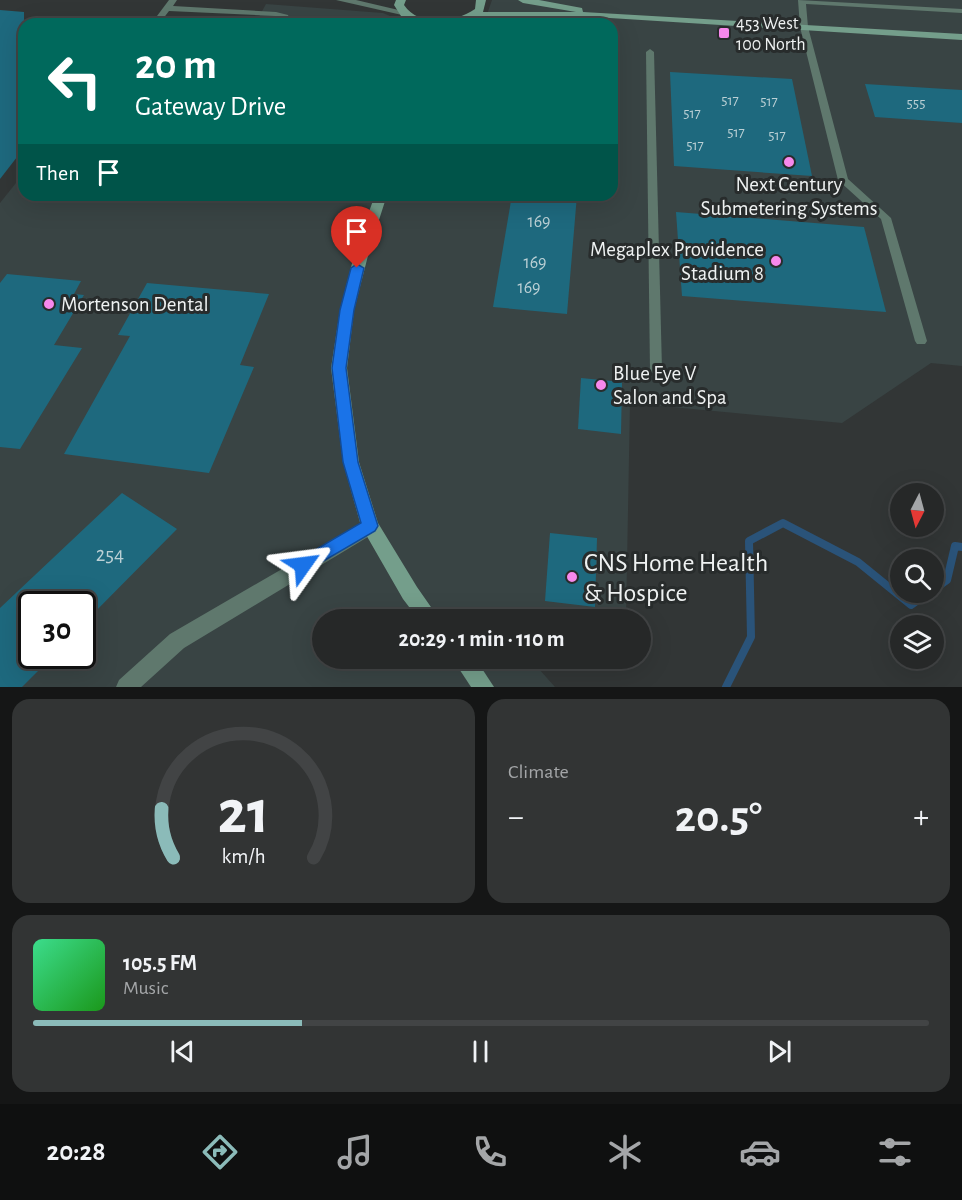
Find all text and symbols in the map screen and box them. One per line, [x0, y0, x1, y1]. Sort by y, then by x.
place label: 453 West 100 North [736, 15, 806, 54]
marker: 453 West 100 North [717, 26, 731, 40]
icon: left [36, 42, 114, 120]
text: 20 m [135, 44, 217, 86]
text: Gateway Drive [135, 93, 286, 120]
house number: 517 [721, 93, 739, 108]
house number: 517 [760, 94, 778, 109]
house number: 555 [907, 96, 925, 111]
house number: 517 [683, 106, 701, 121]
house number: 517 [727, 125, 745, 140]
house number: 517 [768, 128, 786, 143]
house number: 517 [686, 138, 704, 153]
marker: Next Century Submetering Systems [782, 155, 796, 169]
icon: arrive [92, 156, 125, 189]
text: Then [36, 162, 80, 184]
place label: Next Century Submetering Systems [700, 174, 878, 219]
pin [331, 206, 382, 268]
house number: 169 [527, 213, 551, 231]
icon: arrive [340, 215, 373, 248]
place label: Megaplex Providence Stadium 8 [590, 239, 764, 284]
house number: 169 [523, 254, 547, 272]
marker: Megaplex Providence Stadium 8 [769, 254, 783, 268]
house number: 169 [517, 279, 541, 297]
place label: Mortenson Dental [61, 294, 209, 315]
marker: Mortenson Dental [42, 297, 56, 311]
place label: Blue Eye V Salon and Spa [613, 363, 727, 408]
marker: Blue Eye V Salon and Spa [594, 378, 608, 392]
north arrow [890, 483, 944, 537]
map controls [890, 483, 944, 669]
position arrow [271, 533, 335, 597]
house number: 254 [96, 544, 124, 565]
button: search [890, 549, 944, 603]
place label: CNS Home Health & Hospice [584, 550, 768, 606]
marker: CNS Home Health & Hospice [565, 570, 579, 584]
speed limit sign: 30 [18, 591, 96, 669]
button: layers [890, 615, 944, 669]
text: 20:29 · 1 min · 110 m [399, 628, 564, 650]
text: Climate [508, 762, 569, 782]
text: 21 [218, 782, 269, 844]
text: 20.5° [675, 795, 762, 840]
text: − [508, 801, 524, 834]
text: + [913, 801, 929, 834]
text: km/h [221, 846, 266, 867]
text: 105.5 FM [123, 952, 197, 974]
text: Music [123, 978, 169, 998]
icon: previous [166, 1035, 199, 1068]
icon: pause [464, 1035, 497, 1068]
icon: next [763, 1035, 796, 1068]
icon: directions [199, 1131, 241, 1173]
icon: music [334, 1131, 376, 1173]
icon: phone [469, 1131, 511, 1173]
icon: climate [604, 1131, 646, 1173]
icon: car [739, 1131, 781, 1173]
icon: filters [874, 1131, 916, 1173]
text: 20:28 [47, 1138, 106, 1165]

